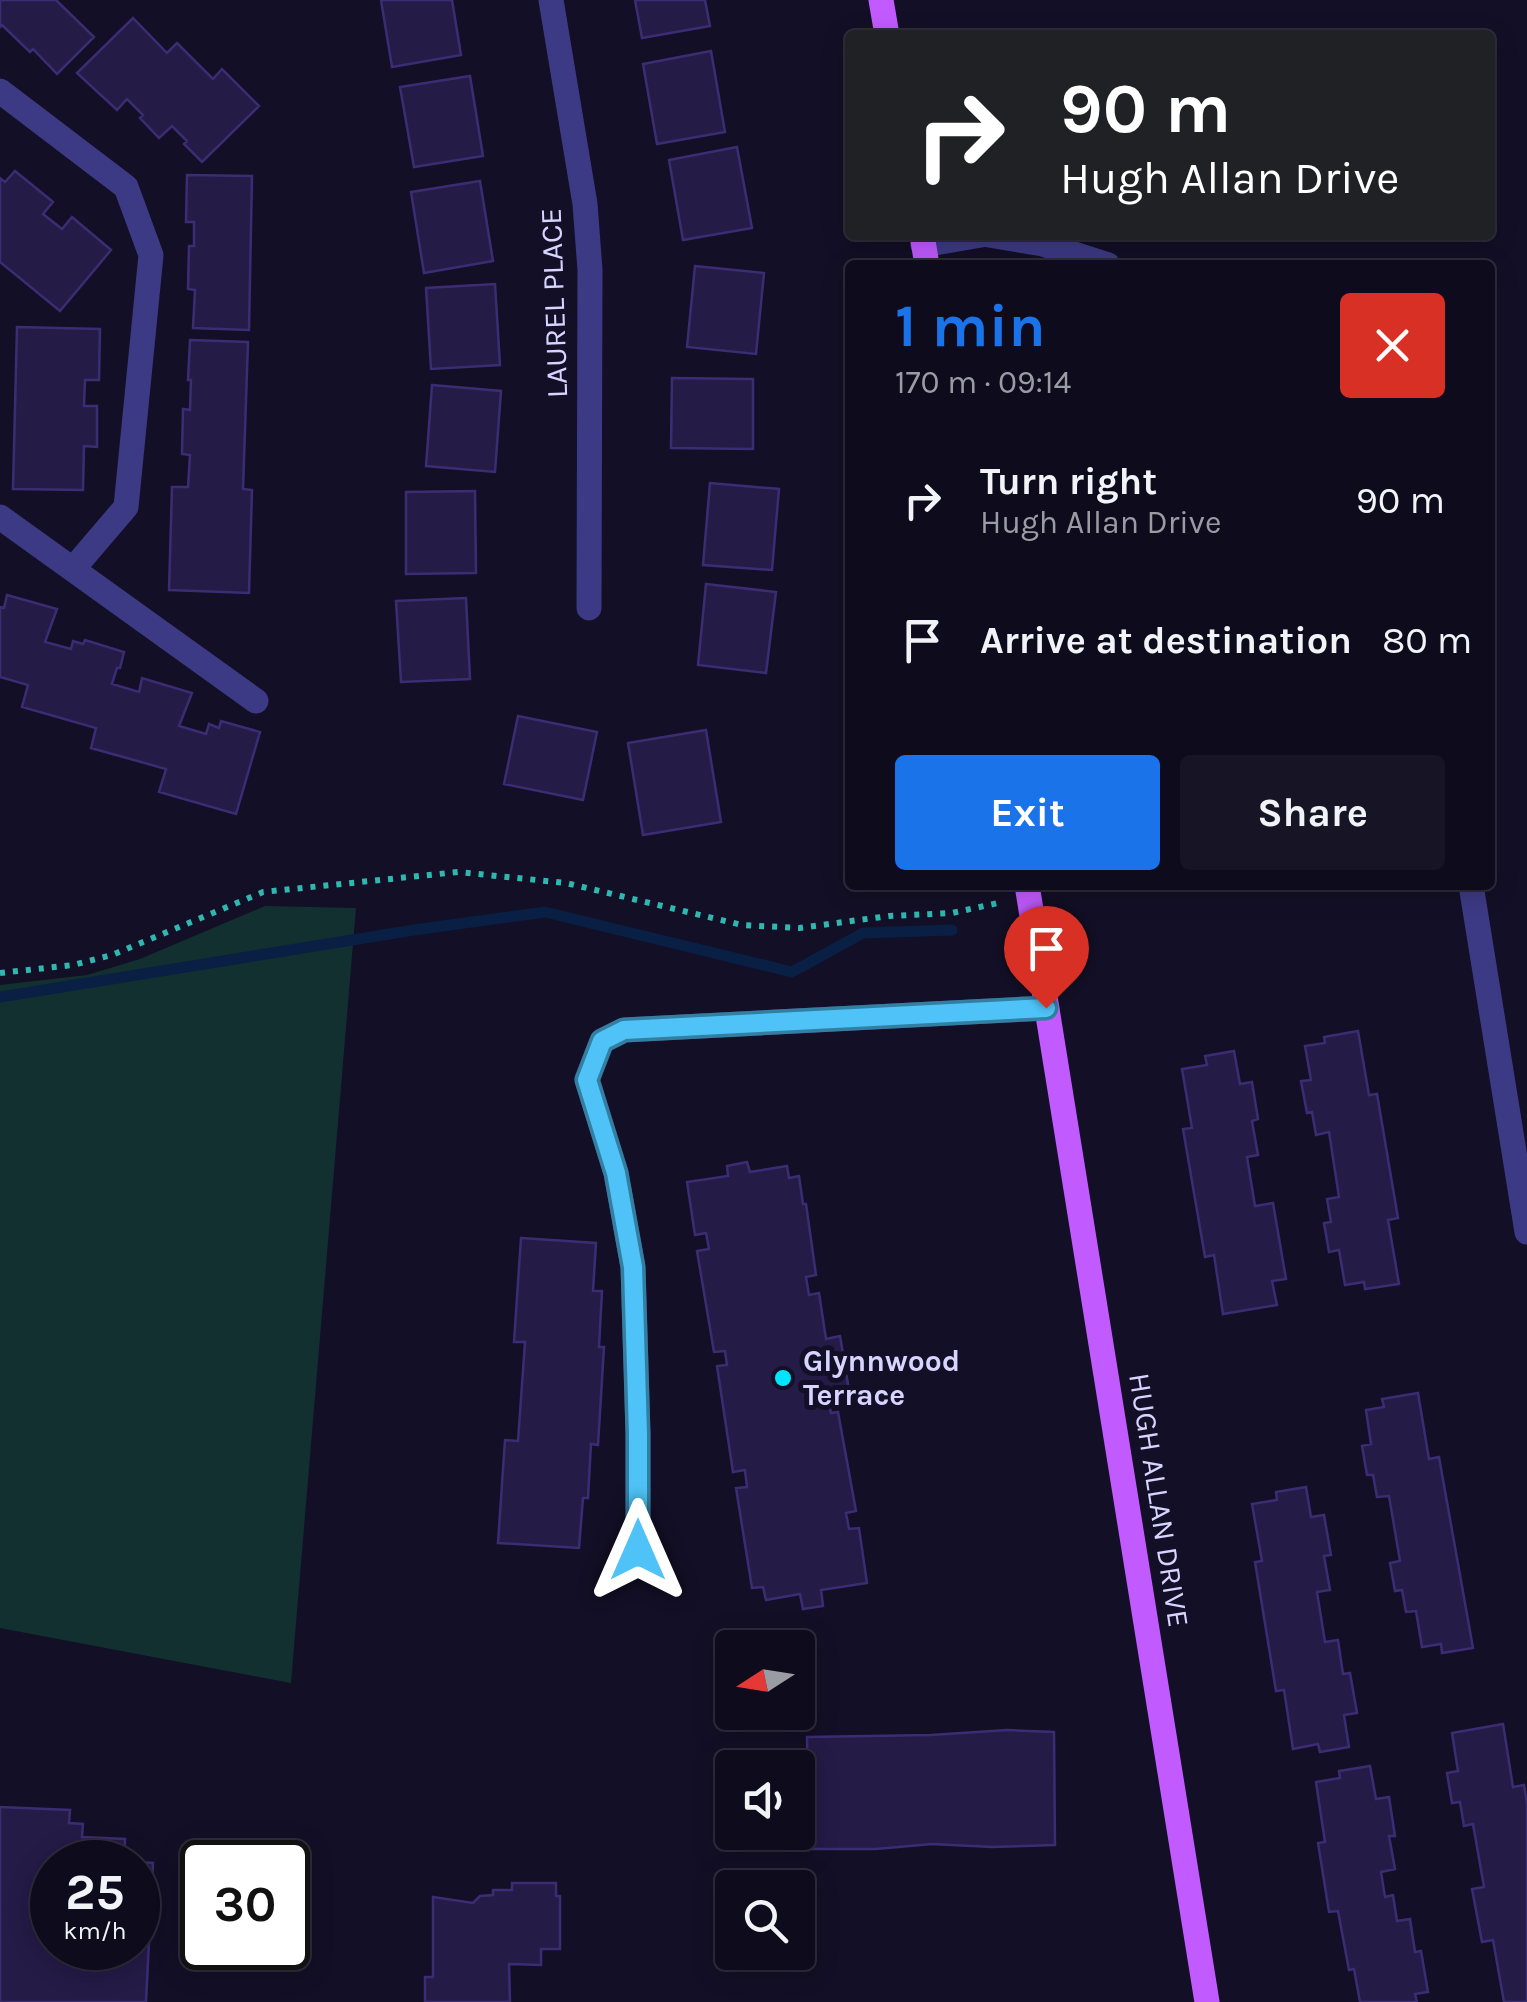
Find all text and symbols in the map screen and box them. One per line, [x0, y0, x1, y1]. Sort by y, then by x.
text: 90 m [1060, 68, 1231, 150]
icon: right [895, 70, 1025, 200]
text: Hugh Allan Drive [1060, 152, 1399, 204]
street label: LAUREL PLACE [533, 207, 575, 399]
text: 1 min [895, 291, 1046, 361]
button: close [1340, 293, 1445, 398]
text: 170 m · 09:14 [895, 364, 1071, 401]
text: Turn right [980, 459, 1157, 504]
icon: right [895, 473, 950, 528]
text: 90 m [1356, 478, 1445, 523]
text: Hugh Allan Drive [980, 504, 1221, 541]
icon: arrive [895, 613, 950, 668]
text: Arrive at destination [980, 618, 1352, 663]
text: 80 m [1382, 618, 1472, 663]
button: Exit [895, 755, 1160, 870]
button: Share [1180, 755, 1445, 870]
pin [1004, 906, 1089, 1009]
icon: arrive [1019, 921, 1074, 976]
place label: Glynnwood Terrace [803, 1343, 960, 1413]
marker: Glynnwood Terrace [772, 1367, 794, 1389]
street label: HUGH ALLAN DRIVE [1121, 1370, 1197, 1630]
position arrow [586, 1498, 690, 1602]
north arrow [715, 1630, 815, 1730]
map controls [715, 1630, 815, 1970]
button: sound [715, 1750, 815, 1850]
speed limit sign: 30 [180, 1840, 310, 1970]
text: 25 [65, 1863, 125, 1922]
button: search [715, 1870, 815, 1970]
text: km/h [63, 1916, 127, 1945]

